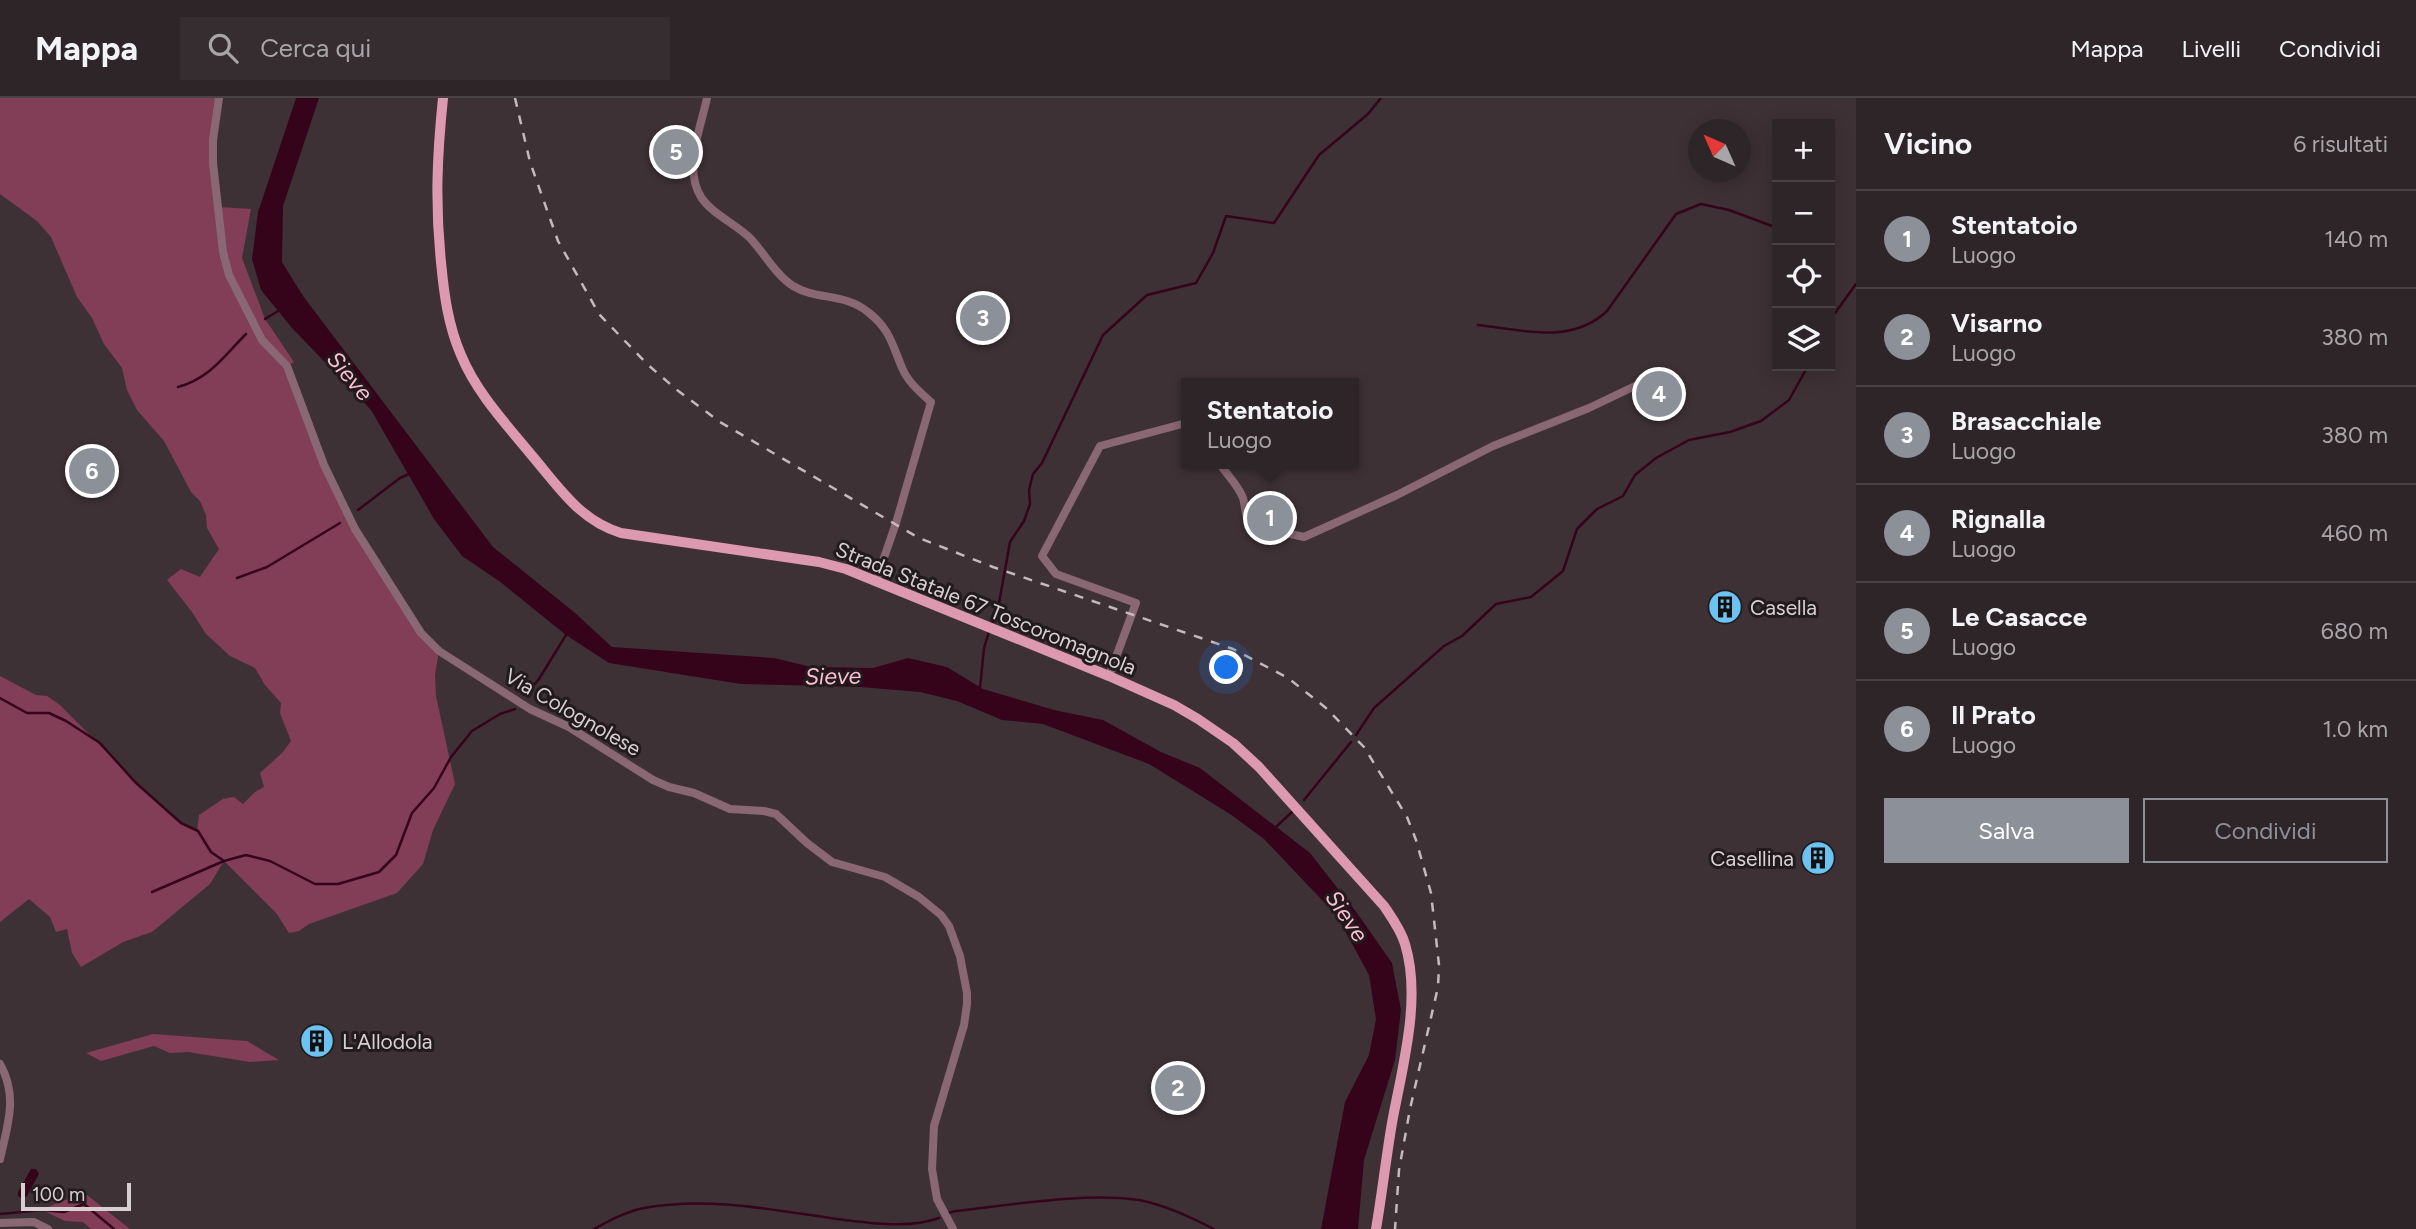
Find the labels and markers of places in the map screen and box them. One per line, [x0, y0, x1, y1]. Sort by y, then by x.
pin: 5 [653, 126, 699, 178]
pin: 3 [960, 292, 1006, 344]
pin: 4 [1636, 368, 1682, 420]
pin: 6 [69, 445, 115, 497]
pin: 1 [1247, 492, 1293, 544]
building icon: Casella [1706, 588, 1744, 626]
place label: Casella [1750, 595, 1817, 620]
building icon: Casellina [1799, 839, 1837, 877]
place label: Casellina [1710, 846, 1794, 871]
building icon: L'Allodola [298, 1022, 336, 1060]
place label: L'Allodola [342, 1029, 433, 1054]
pin: 2 [1155, 1062, 1201, 1114]

